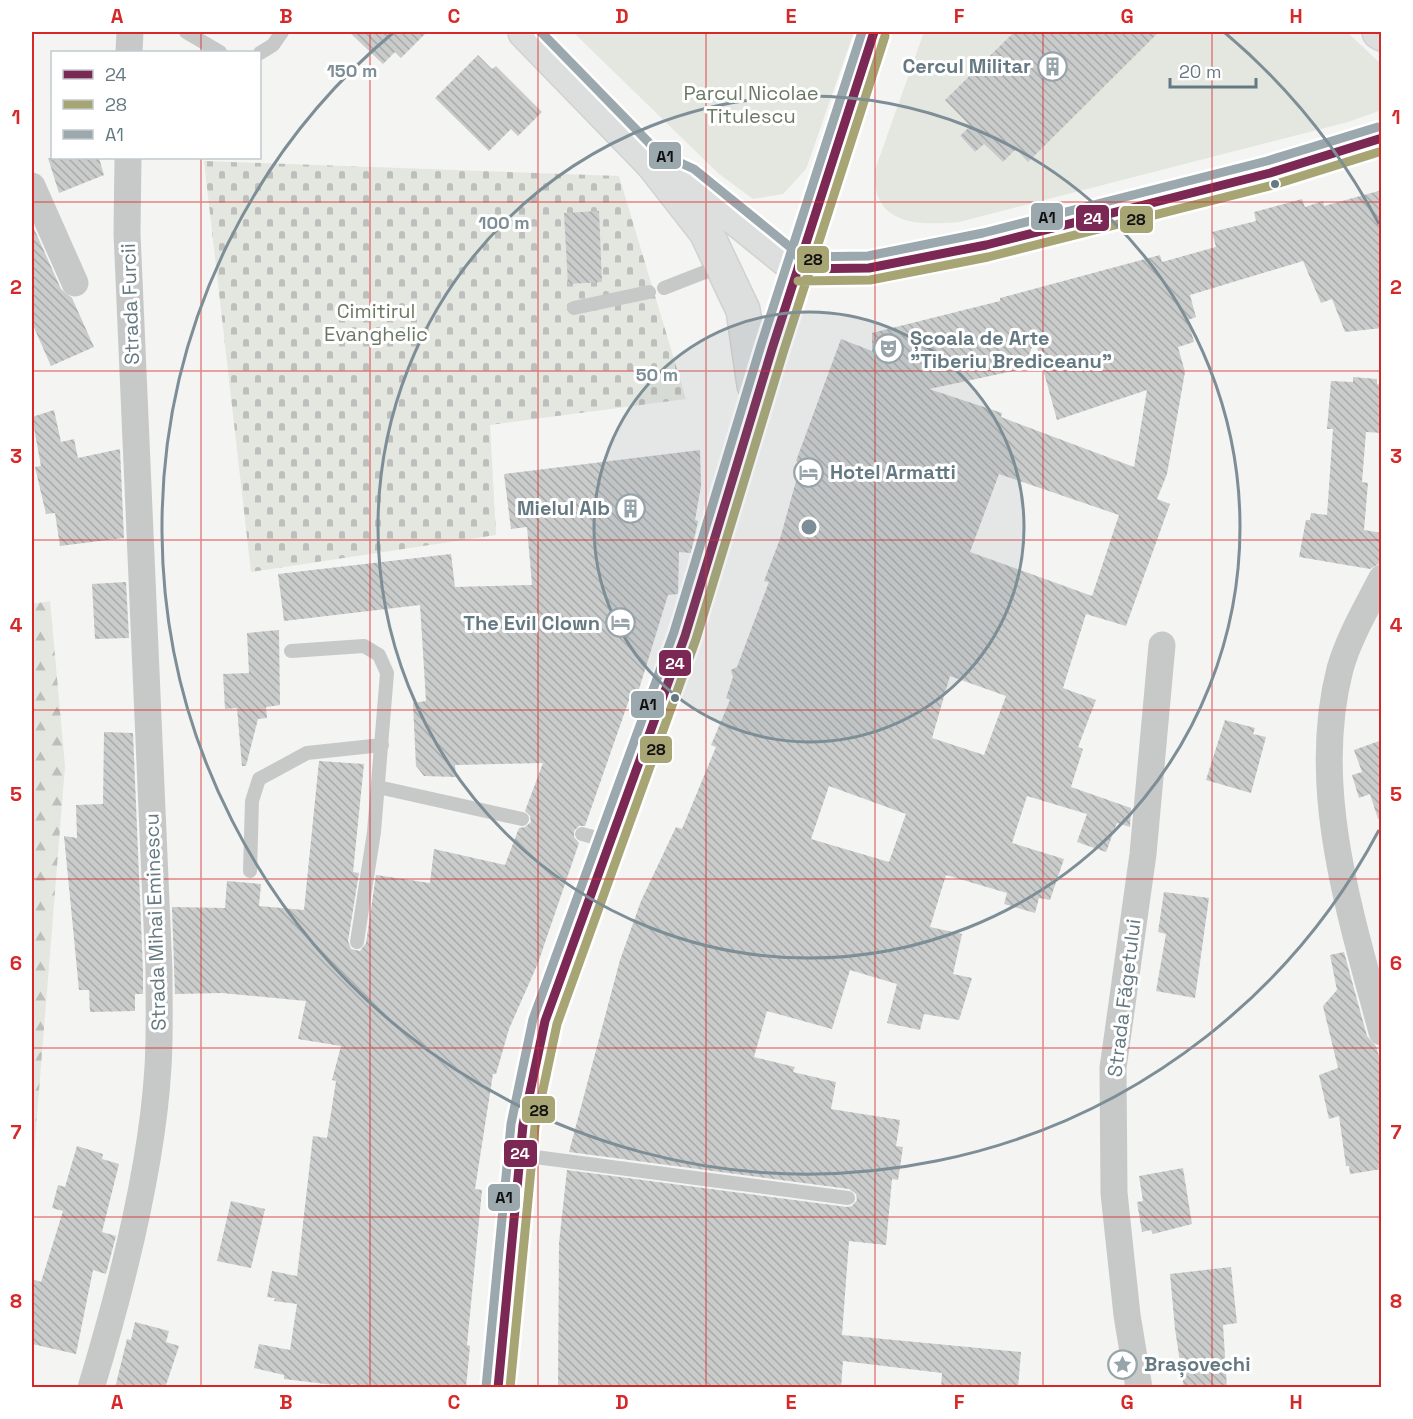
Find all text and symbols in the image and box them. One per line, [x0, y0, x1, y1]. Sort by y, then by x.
text: A [111, 3, 124, 29]
text: B [279, 3, 293, 29]
text: C [448, 3, 461, 29]
text: D [615, 3, 629, 29]
text: E [785, 3, 797, 29]
text: F [954, 3, 965, 29]
text: G [1120, 3, 1134, 29]
text: H [1289, 3, 1303, 29]
building icon: Cercul Militar [1036, 50, 1068, 82]
legend [51, 51, 261, 159]
scale bar [1170, 51, 1256, 89]
place label: Cercul Militar [902, 53, 1031, 79]
text: 150 m [327, 59, 377, 82]
text: 20 m [1179, 60, 1222, 83]
text: 24 [105, 63, 127, 86]
park label: Parcul Nicolae Titulescu [683, 80, 819, 129]
text: 28 [105, 93, 127, 116]
text: 1 [11, 104, 21, 130]
text: 1 [1391, 104, 1401, 130]
text: A1 [105, 123, 124, 146]
line badge: A1 [648, 141, 682, 170]
text: A1 [656, 146, 674, 167]
unlabelled marker [1269, 178, 1281, 190]
line badge: A1 [1030, 202, 1064, 231]
line badge: 24 [1075, 204, 1110, 232]
line badge: 28 [1119, 205, 1154, 234]
text: A1 [1038, 207, 1056, 228]
text: 24 [1083, 208, 1103, 229]
text: 28 [1126, 209, 1146, 230]
text: 100 m [478, 211, 530, 234]
street label: Strada Furcii [115, 243, 145, 365]
line badge: 28 [796, 245, 830, 274]
text: 28 [803, 249, 823, 270]
text: 2 [10, 274, 22, 300]
text: 2 [1390, 274, 1402, 300]
park label: Cimitirul Evanghelic [324, 298, 428, 347]
place label: Școala de Arte "Tiberiu Brediceanu" [910, 325, 1112, 374]
theatre icon: Școala de Arte "Tiberiu Brediceanu" [873, 333, 905, 365]
text: 50 m [636, 363, 678, 386]
text: 3 [10, 443, 22, 469]
text: 3 [1390, 443, 1402, 469]
hotel icon: Hotel Armatti [793, 456, 825, 488]
place label: Hotel Armatti [830, 459, 956, 485]
building icon: Mielul Alb [615, 492, 647, 524]
place label: Mielul Alb [517, 495, 610, 521]
centre of rings [799, 517, 819, 537]
hotel icon: The Evil Clown [605, 607, 637, 639]
place label: The Evil Clown [463, 610, 600, 636]
text: 4 [10, 612, 23, 638]
text: 4 [1390, 612, 1403, 638]
line badge: 24 [658, 649, 692, 677]
text: 24 [665, 653, 685, 674]
line badge: A1 [630, 690, 665, 719]
unlabelled marker [669, 692, 681, 704]
text: A1 [639, 694, 657, 715]
line badge: 28 [639, 735, 673, 764]
text: 28 [646, 739, 666, 760]
text: 5 [10, 781, 22, 807]
text: 5 [1390, 781, 1402, 807]
street label: Strada Mihai Eminescu [138, 813, 172, 1031]
street label: Strada Făgetului [1101, 917, 1147, 1079]
text: 6 [10, 950, 22, 976]
text: 6 [1390, 950, 1402, 976]
line badge: 28 [521, 1095, 556, 1124]
text: 28 [529, 1100, 549, 1121]
text: 7 [10, 1119, 22, 1145]
text: 7 [1390, 1119, 1402, 1145]
line badge: 24 [503, 1139, 538, 1168]
text: 24 [510, 1143, 530, 1164]
line badge: A1 [487, 1183, 521, 1212]
text: A1 [495, 1187, 513, 1208]
text: 8 [10, 1288, 22, 1314]
text: 8 [1390, 1288, 1402, 1314]
place icon: Brașovechi [1107, 1348, 1139, 1380]
place label: Brașovechi [1144, 1351, 1250, 1378]
text: A [111, 1389, 124, 1415]
text: B [279, 1389, 293, 1415]
text: C [448, 1389, 461, 1415]
text: D [615, 1389, 629, 1415]
text: E [785, 1389, 797, 1415]
text: F [954, 1389, 965, 1415]
text: G [1120, 1389, 1134, 1415]
text: H [1289, 1389, 1303, 1415]

